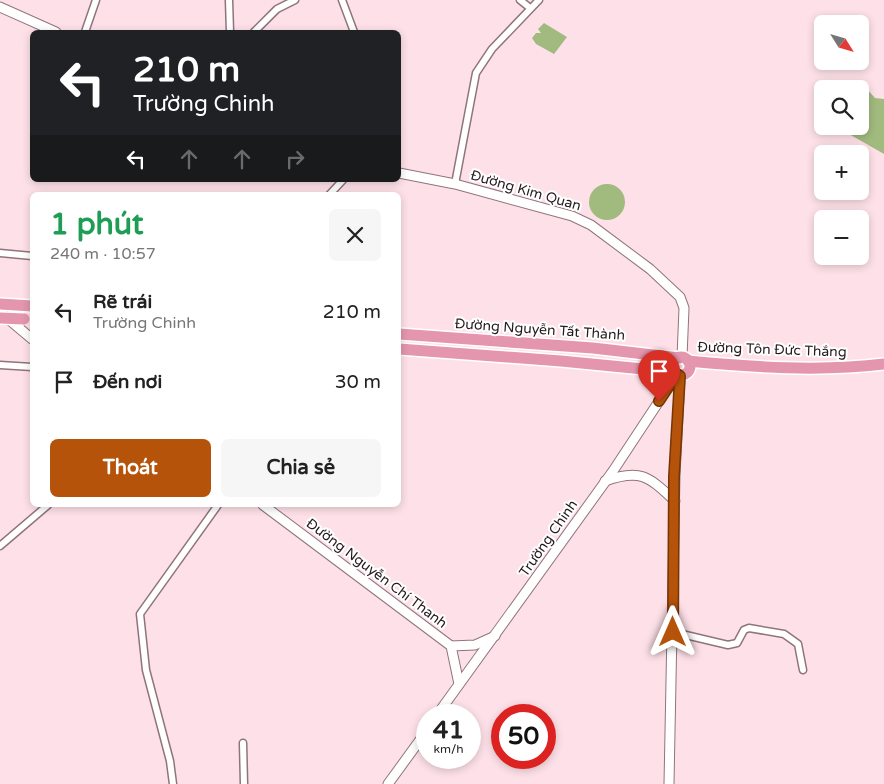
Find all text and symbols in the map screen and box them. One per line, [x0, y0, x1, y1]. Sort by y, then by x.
north arrow [814, 15, 869, 70]
map controls [814, 15, 869, 265]
text: 210 m [133, 49, 240, 91]
icon: left [50, 50, 115, 115]
button: search [814, 80, 869, 135]
text: Trường Chinh [133, 91, 274, 117]
icon: left [122, 145, 150, 173]
icon: ahead [175, 145, 203, 173]
icon: ahead [228, 145, 256, 173]
icon: right [281, 145, 309, 173]
button: + [814, 145, 869, 200]
street label: Đường Kim Quan [469, 167, 583, 214]
text: 1 phút [50, 206, 143, 243]
button: close [329, 209, 381, 261]
button: − [814, 210, 869, 265]
text: 240 m · 10:57 [50, 244, 156, 264]
text: Rẽ trái [93, 291, 152, 313]
icon: left [50, 298, 78, 326]
text: 210 m [323, 301, 381, 323]
text: Trường Chinh [93, 313, 196, 333]
street label: Đường Nguyễn Tất Thành [454, 315, 626, 344]
street label: Đường Tôn Đức Thắng [697, 338, 847, 361]
pin [638, 350, 680, 401]
icon: arrive [645, 357, 673, 385]
icon: arrive [50, 368, 78, 396]
text: Đến nơi [93, 371, 162, 393]
text: 30 m [335, 371, 381, 393]
button: Thoát [50, 439, 211, 497]
button: Chia sẻ [221, 439, 381, 497]
street label: Trường Chinh [516, 497, 581, 580]
street label: Đường Nguyễn Chí Thanh [303, 515, 450, 632]
position arrow [646, 605, 698, 657]
speed limit sign: 50 [491, 704, 556, 769]
text: 41 [433, 715, 464, 745]
text: km/h [433, 742, 464, 756]

